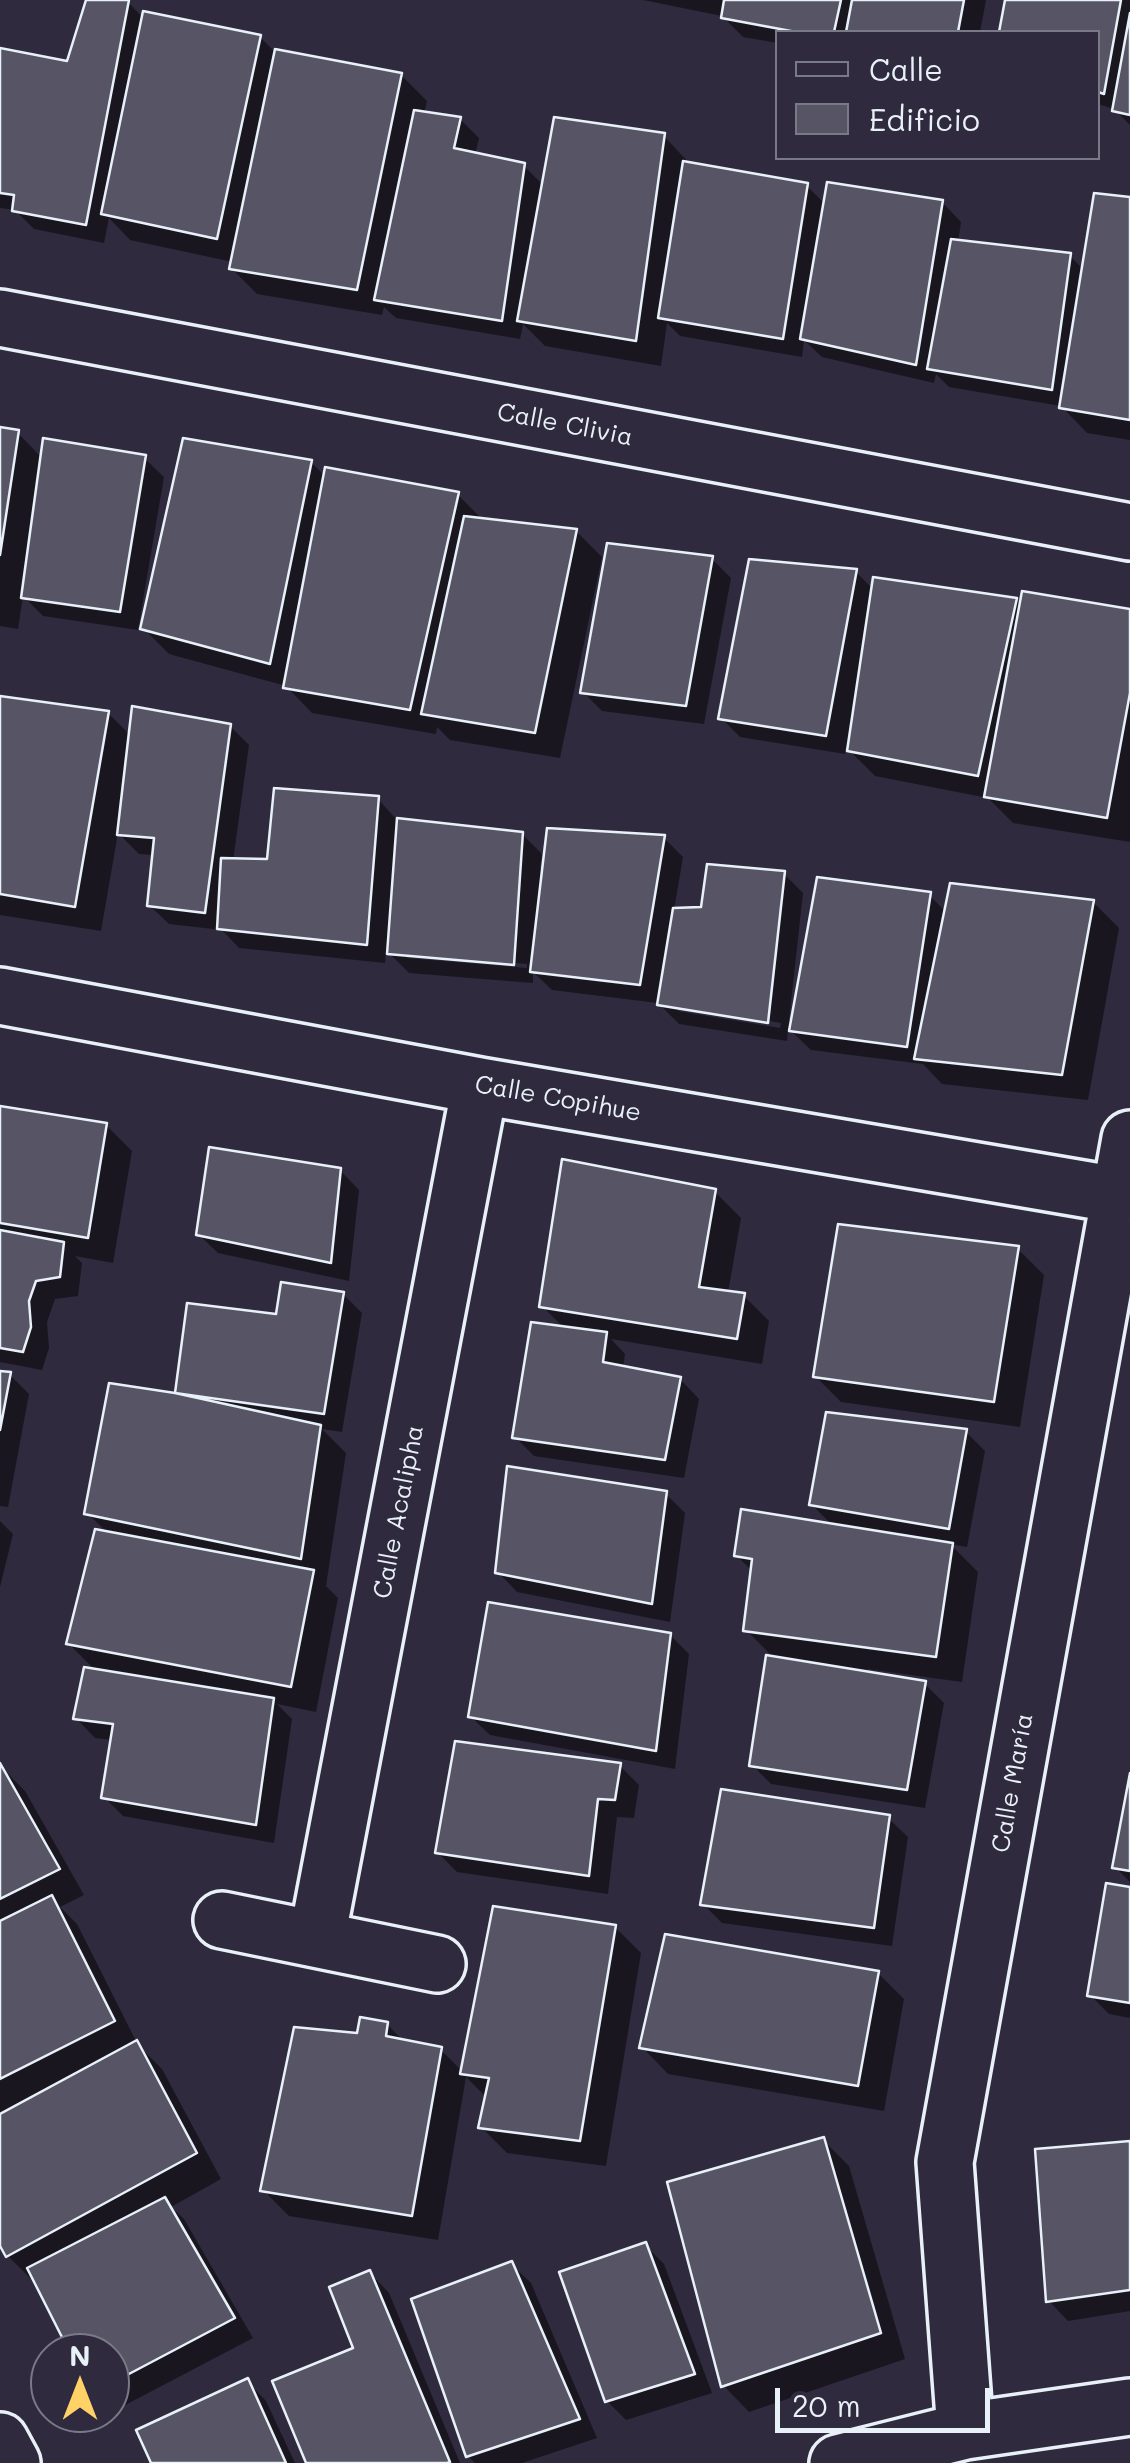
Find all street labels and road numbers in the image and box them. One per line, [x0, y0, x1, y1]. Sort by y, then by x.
street label: Calle Clivia [495, 397, 635, 453]
street label: Calle Copihue [472, 1070, 644, 1128]
street label: Calle Acalipha [367, 1423, 431, 1601]
street label: Calle María [986, 1711, 1040, 1855]

